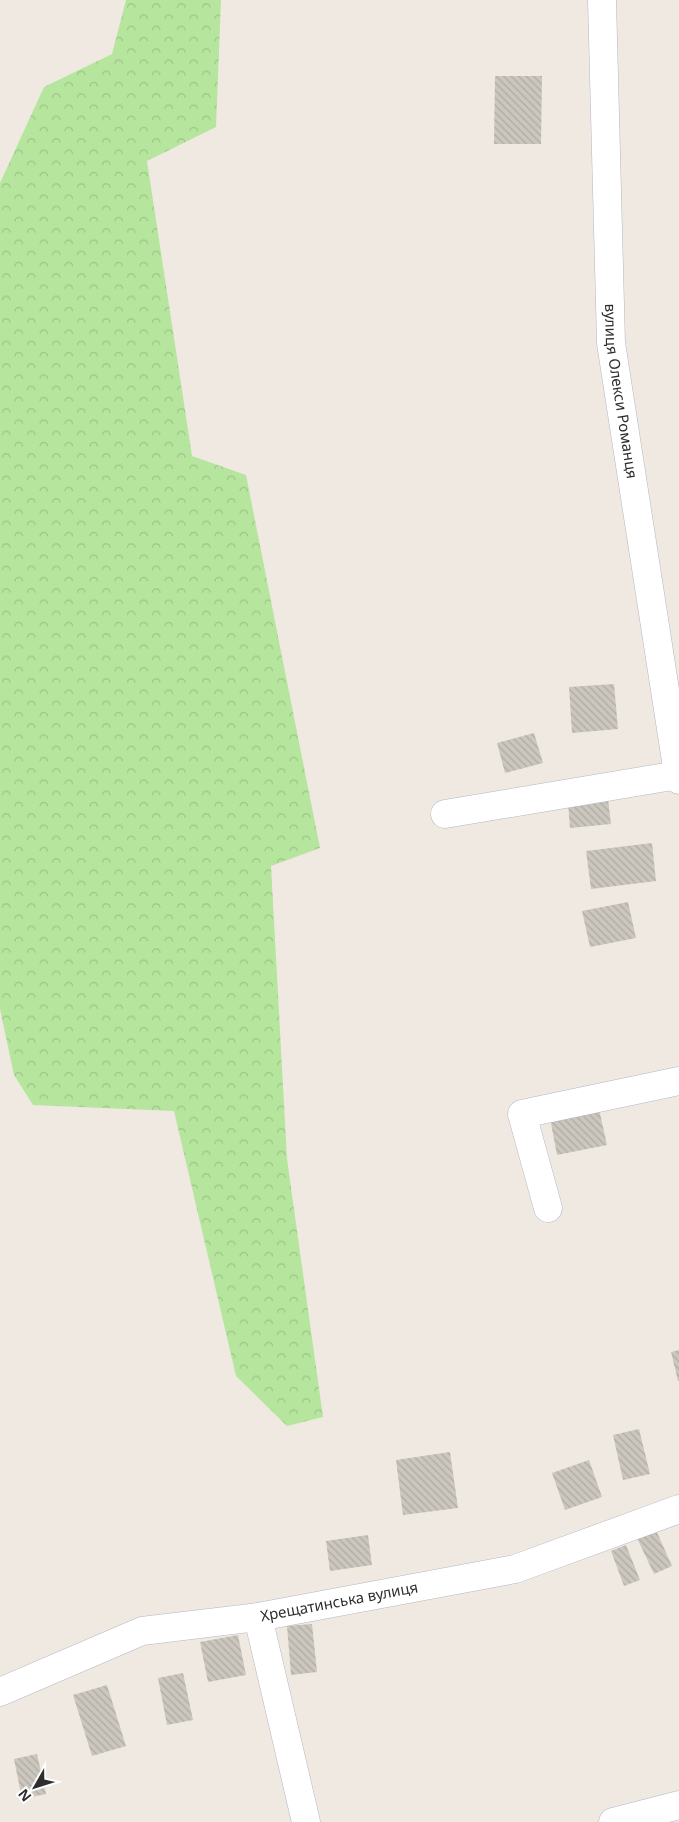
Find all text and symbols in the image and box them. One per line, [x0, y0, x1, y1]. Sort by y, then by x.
street label: вулиця Олекси Романця [601, 303, 643, 480]
street label: Хрещатинська вулиця [258, 1576, 420, 1625]
north arrow [10, 1762, 60, 1812]
text: N [14, 1785, 35, 1806]

